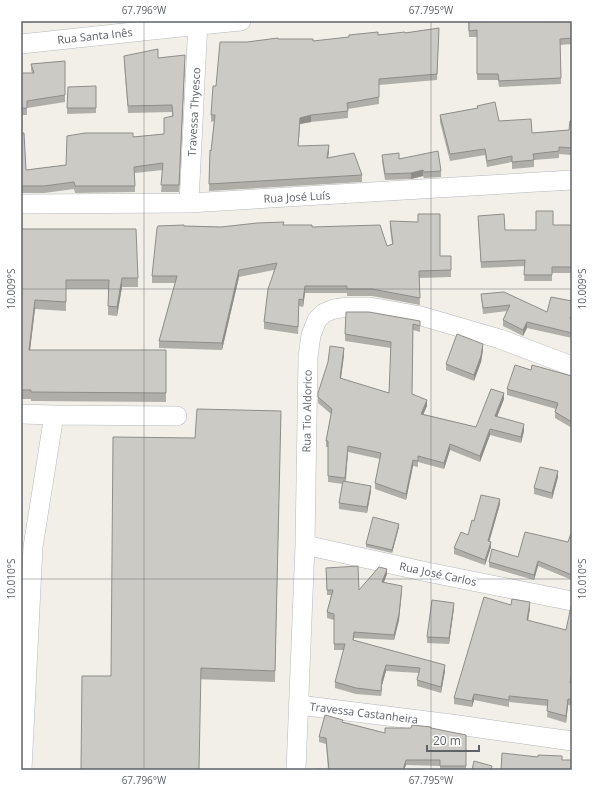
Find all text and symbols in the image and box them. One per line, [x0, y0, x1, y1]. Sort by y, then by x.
text: 67.796°W [122, 3, 167, 17]
text: 67.795°W [409, 3, 454, 17]
street label: Rua Santa Inês [57, 24, 133, 47]
street label: Travessa Thyesco [184, 67, 203, 157]
street label: Rua José Luís [263, 187, 331, 206]
text: 10.009°S [4, 269, 18, 309]
text: 10.009°S [575, 269, 589, 309]
street label: Rua Tio Aldorico [298, 369, 315, 453]
street label: Rua José Carlos [398, 558, 478, 589]
text: 10.010°S [4, 559, 18, 599]
text: 10.010°S [575, 559, 589, 599]
street label: Travessa Castanheira [309, 698, 419, 727]
scale bar [427, 727, 479, 753]
text: 20 m [433, 732, 461, 749]
text: 67.796°W [122, 773, 167, 787]
text: 67.795°W [409, 773, 454, 787]

